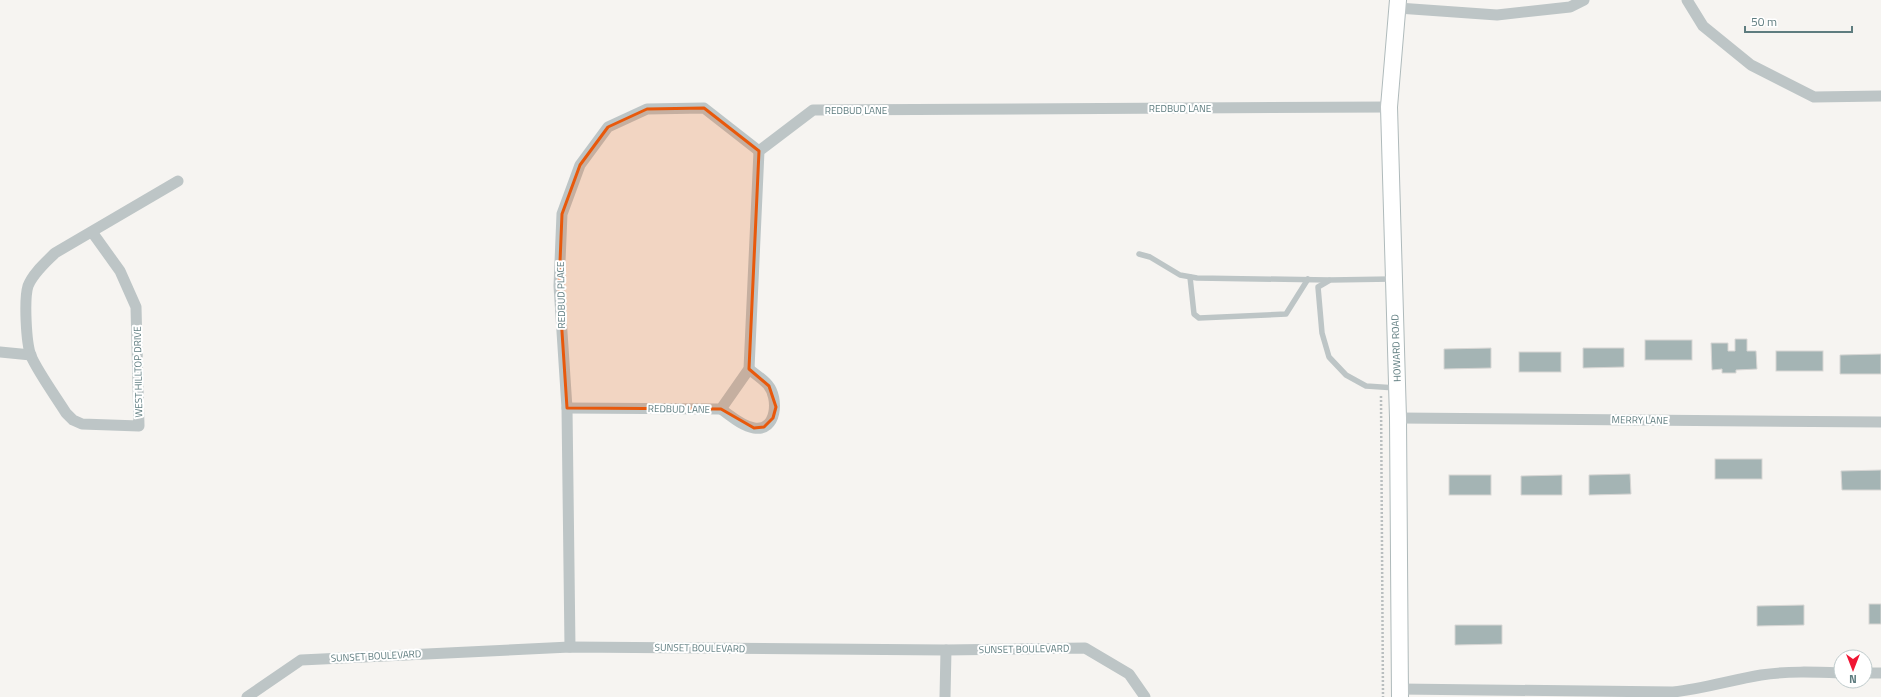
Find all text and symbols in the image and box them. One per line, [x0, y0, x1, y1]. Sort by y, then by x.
scale bar [1745, 8, 1852, 34]
text: 50 m [1751, 12, 1777, 31]
street label: REDBUD LANE [1149, 101, 1212, 116]
street label: REDBUD LANE [825, 103, 888, 118]
street label: REDBUD PLACE [553, 261, 569, 329]
street label: HOWARD ROAD [1387, 314, 1405, 382]
street label: WEST HILLTOP DRIVE [130, 326, 146, 418]
street label: REDBUD LANE [648, 401, 711, 417]
street label: MERRY LANE [1612, 412, 1669, 428]
street label: SUNSET BOULEVARD [655, 640, 745, 656]
street label: SUNSET BOULEVARD [979, 641, 1069, 657]
street label: SUNSET BOULEVARD [330, 646, 422, 666]
north arrow [1833, 649, 1873, 689]
text: N [1849, 671, 1857, 687]

